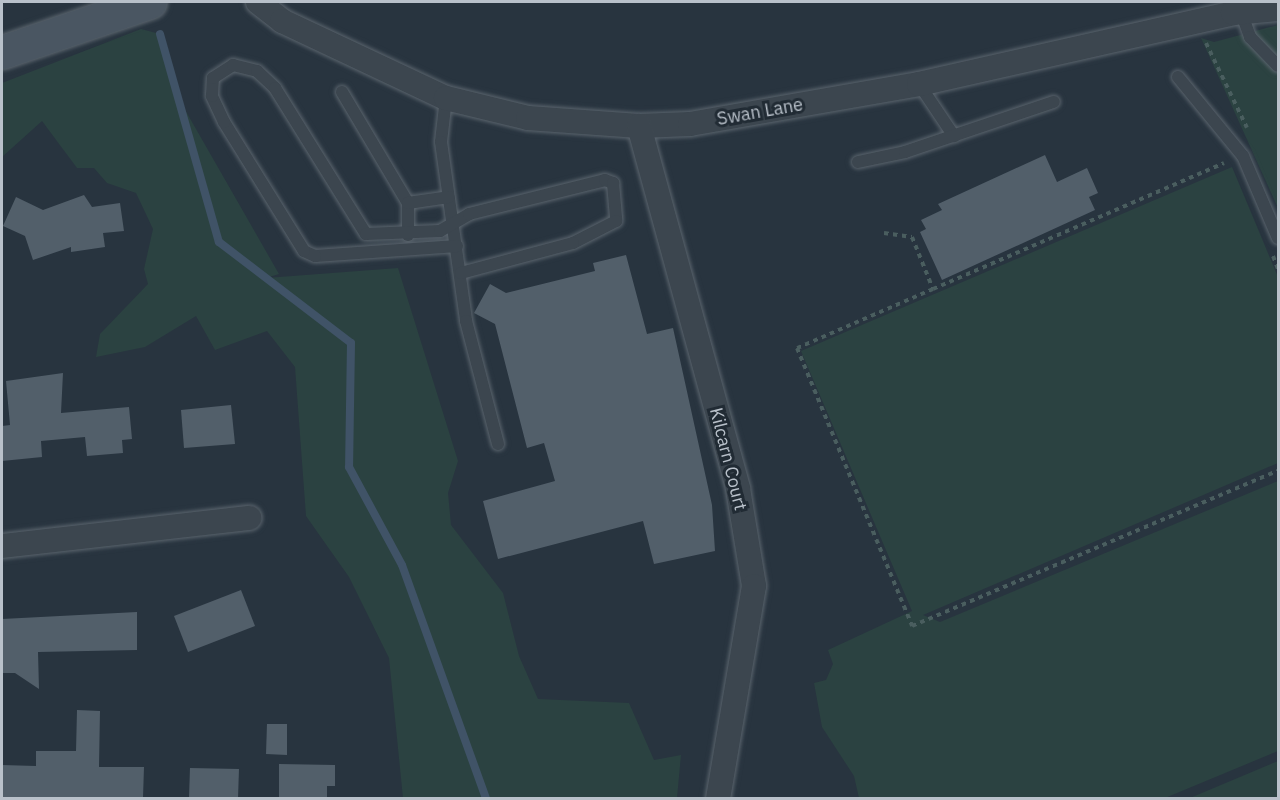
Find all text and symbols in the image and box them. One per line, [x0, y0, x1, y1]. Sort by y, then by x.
street label: Swan Lane [715, 94, 805, 130]
street label: Kilcarn Court [705, 405, 751, 513]

